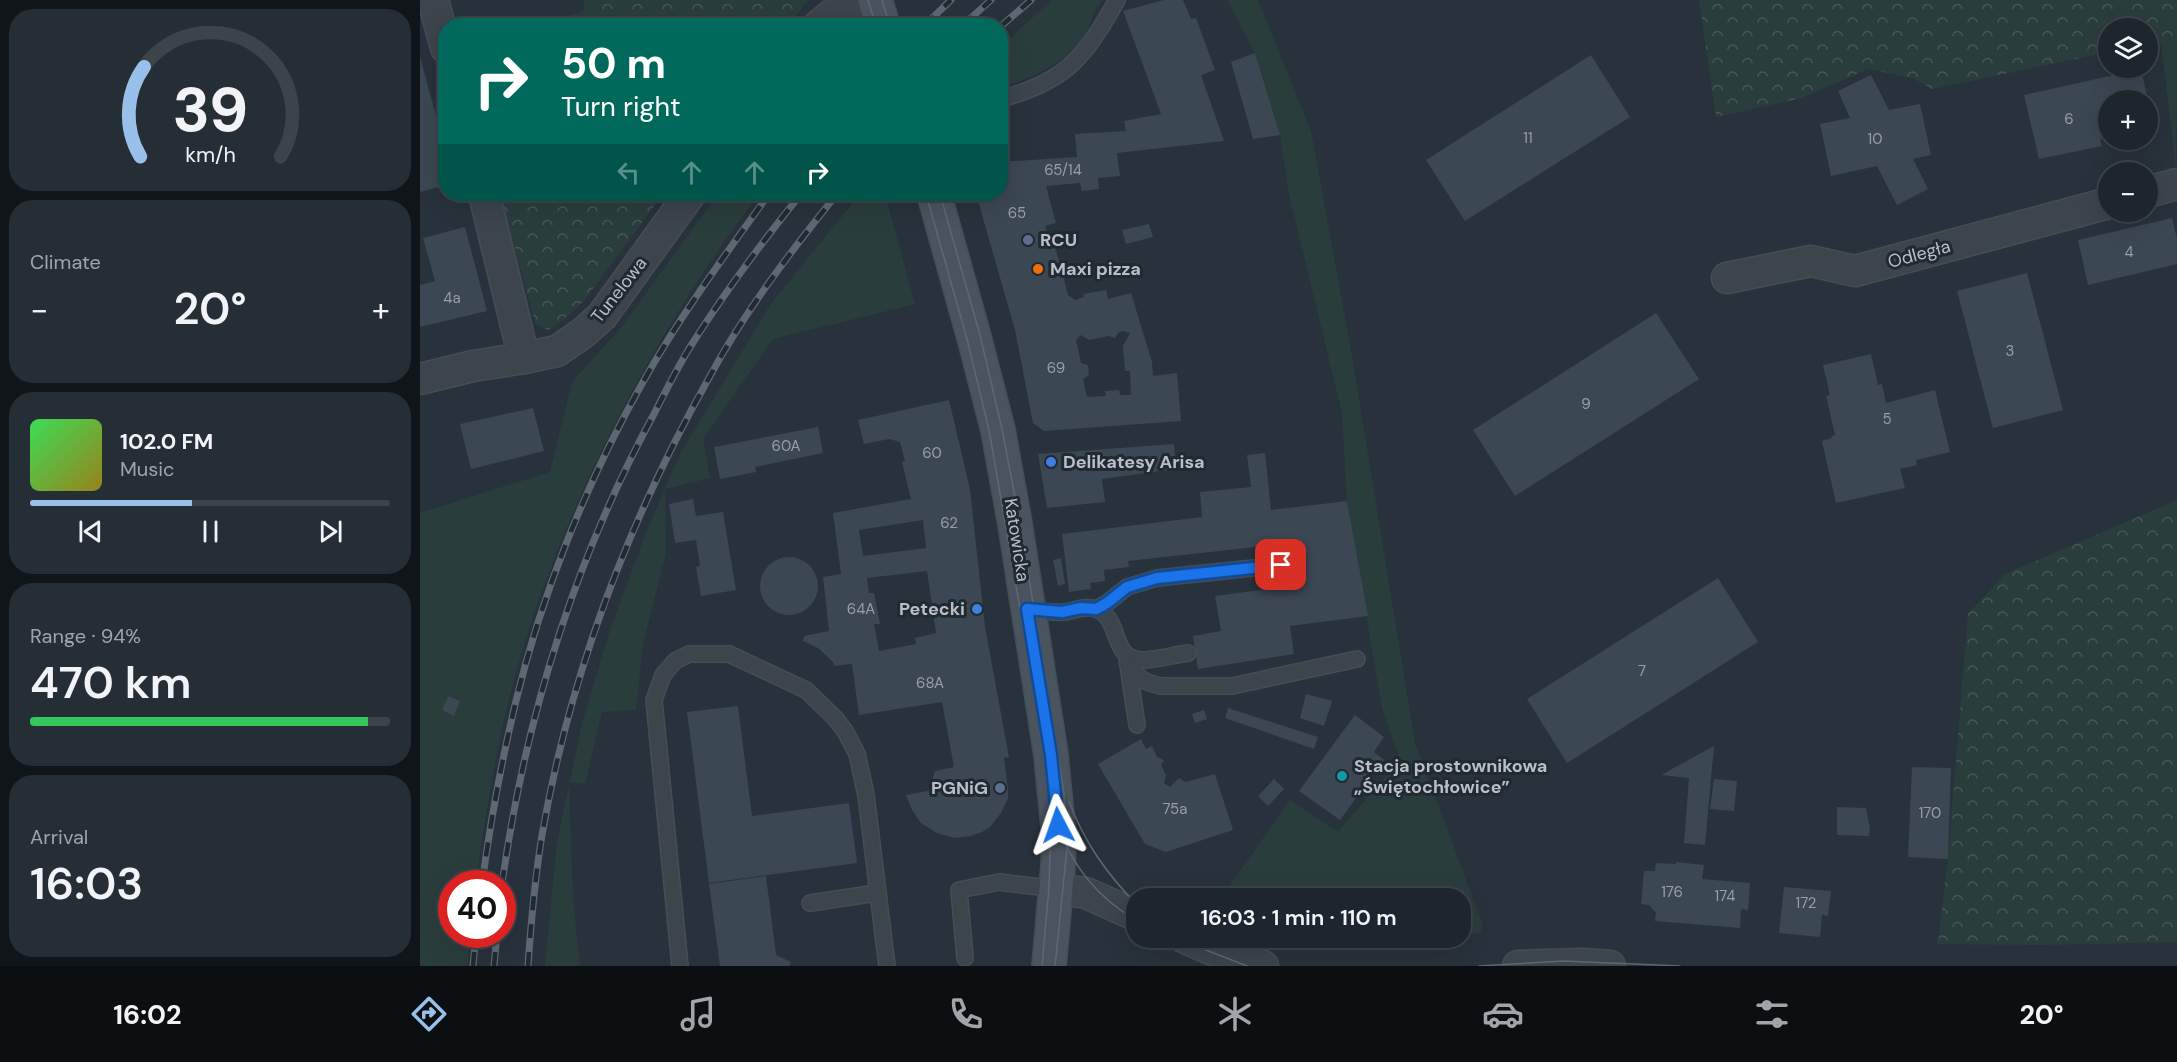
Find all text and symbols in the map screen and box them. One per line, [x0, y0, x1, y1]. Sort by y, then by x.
map controls [2098, 18, 2158, 222]
button: layers [2098, 18, 2158, 78]
text: 50 m [561, 36, 666, 91]
icon: right [462, 42, 540, 120]
text: 39 [172, 69, 248, 150]
text: Turn right [561, 89, 681, 124]
button: + [2098, 90, 2158, 150]
house number: 6 [2064, 109, 2074, 129]
house number: 11 [1523, 128, 1533, 148]
house number: 10 [1868, 129, 1882, 149]
text: km/h [185, 142, 235, 170]
icon: left [612, 156, 645, 189]
icon: ahead [675, 156, 708, 189]
icon: ahead [738, 156, 771, 189]
icon: right [801, 156, 834, 189]
house number: 65/14 [1044, 160, 1082, 180]
button: − [2098, 162, 2158, 222]
house number: 65 [1008, 203, 1026, 223]
place label: RCU [1040, 228, 1077, 252]
marker: RCU [1021, 233, 1035, 247]
street label: Odległa [1885, 234, 1953, 274]
house number: 4 [2124, 242, 2134, 262]
text: Climate [30, 249, 101, 275]
street label: Tunelowa [586, 252, 652, 328]
place label: Maxi pizza [1050, 257, 1141, 281]
marker: Maxi pizza [1031, 262, 1045, 276]
text: 20° [173, 279, 247, 338]
text: − [30, 288, 48, 331]
text: + [372, 288, 390, 331]
house number: 4a [443, 288, 461, 308]
house number: 3 [2006, 341, 2014, 361]
house number: 69 [1047, 358, 1065, 378]
house number: 9 [1581, 394, 1591, 414]
house number: 5 [1882, 409, 1892, 429]
text: 102.0 FM [120, 427, 213, 456]
house number: 60A [771, 436, 801, 456]
house number: 60 [922, 443, 942, 463]
place label: Delikatesy Arisa [1063, 450, 1205, 474]
marker: Delikatesy Arisa [1044, 455, 1058, 469]
text: Music [120, 456, 175, 482]
street label: Katowicka [999, 497, 1035, 583]
house number: 62 [940, 513, 958, 533]
icon: previous [74, 515, 107, 548]
icon: pause [194, 515, 227, 548]
icon: next [314, 515, 347, 548]
pin [1255, 539, 1306, 590]
icon: arrive [1264, 548, 1297, 581]
place label: Petecki [899, 597, 965, 621]
house number: 64A [847, 599, 875, 619]
marker: Petecki [970, 602, 984, 616]
text: Range · 94% [30, 623, 141, 649]
text: 470 km [30, 653, 192, 712]
house number: 7 [1638, 661, 1646, 681]
house number: 68A [916, 673, 944, 693]
place label: Stacja prostownikowa „Świętochłowice” [1354, 754, 1547, 799]
marker: Stacja prostownikowa „Świętochłowice” [1335, 769, 1349, 783]
place label: PGNiG [931, 776, 988, 800]
marker: PGNiG [993, 781, 1007, 795]
position arrow [1026, 793, 1090, 857]
house number: 75a [1163, 799, 1187, 819]
house number: 170 [1919, 803, 1941, 823]
text: Arrival [30, 824, 88, 850]
text: 16:03 [30, 854, 143, 913]
speed limit sign: 40 [438, 870, 516, 948]
house number: 176 [1661, 882, 1683, 902]
house number: 174 [1715, 886, 1735, 906]
house number: 172 [1796, 893, 1816, 913]
text: 16:03 · 1 min · 110 m [1200, 903, 1397, 932]
icon: directions [408, 993, 450, 1035]
icon: music [677, 993, 719, 1035]
icon: phone [945, 993, 987, 1035]
icon: climate [1214, 993, 1256, 1035]
icon: car [1482, 993, 1524, 1035]
icon: filters [1751, 993, 1793, 1035]
text: 16:02 [113, 997, 182, 1032]
text: 20° [2019, 997, 2064, 1032]

